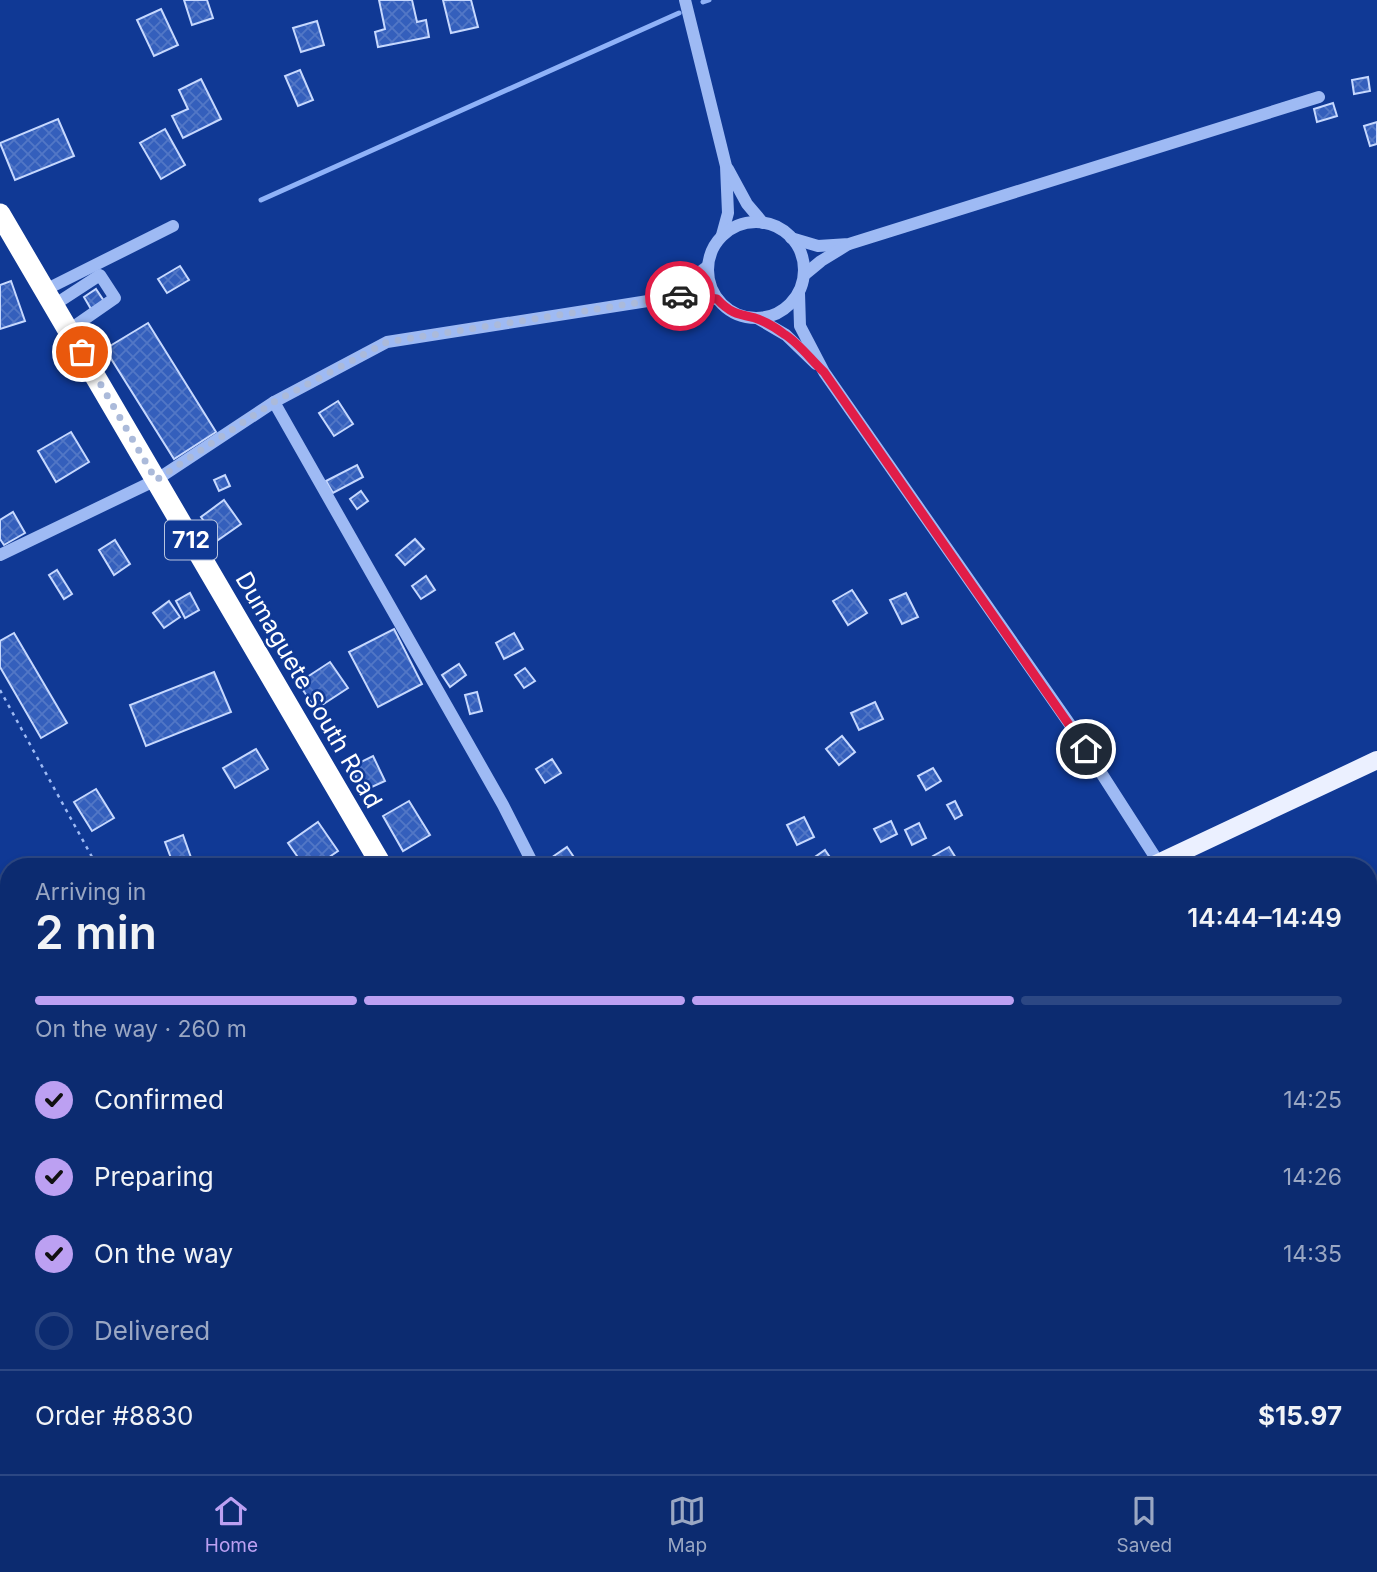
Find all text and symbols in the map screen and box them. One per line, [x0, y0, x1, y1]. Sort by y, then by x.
courier [645, 261, 715, 331]
icon: car [661, 277, 699, 315]
pin [52, 322, 112, 382]
icon: bag [63, 333, 101, 371]
road number: 712 [165, 520, 217, 560]
street label: Dumaguete South Road [229, 567, 389, 813]
pin [1056, 719, 1116, 779]
icon: home [1067, 730, 1105, 768]
text: Arriving in [35, 878, 146, 906]
text: 14:44–14:49 [1187, 902, 1342, 933]
text: 2 min [35, 904, 157, 960]
text: On the way · 260 m [35, 1015, 247, 1043]
icon: check [35, 1081, 73, 1119]
text: Confirmed [94, 1084, 224, 1115]
text: 14:25 [1283, 1086, 1342, 1114]
icon: check [35, 1158, 73, 1196]
text: Preparing [94, 1161, 214, 1192]
text: 14:26 [1283, 1163, 1342, 1191]
icon: check [35, 1235, 73, 1273]
text: On the way [94, 1238, 233, 1269]
text: 14:35 [1283, 1240, 1342, 1268]
text: Delivered [94, 1315, 210, 1346]
text: Order #8830 [35, 1400, 194, 1431]
text: $15.97 [1258, 1400, 1342, 1431]
tab: Home [205, 1492, 258, 1557]
tab: Map [668, 1492, 707, 1557]
tab: Saved [1117, 1492, 1172, 1557]

